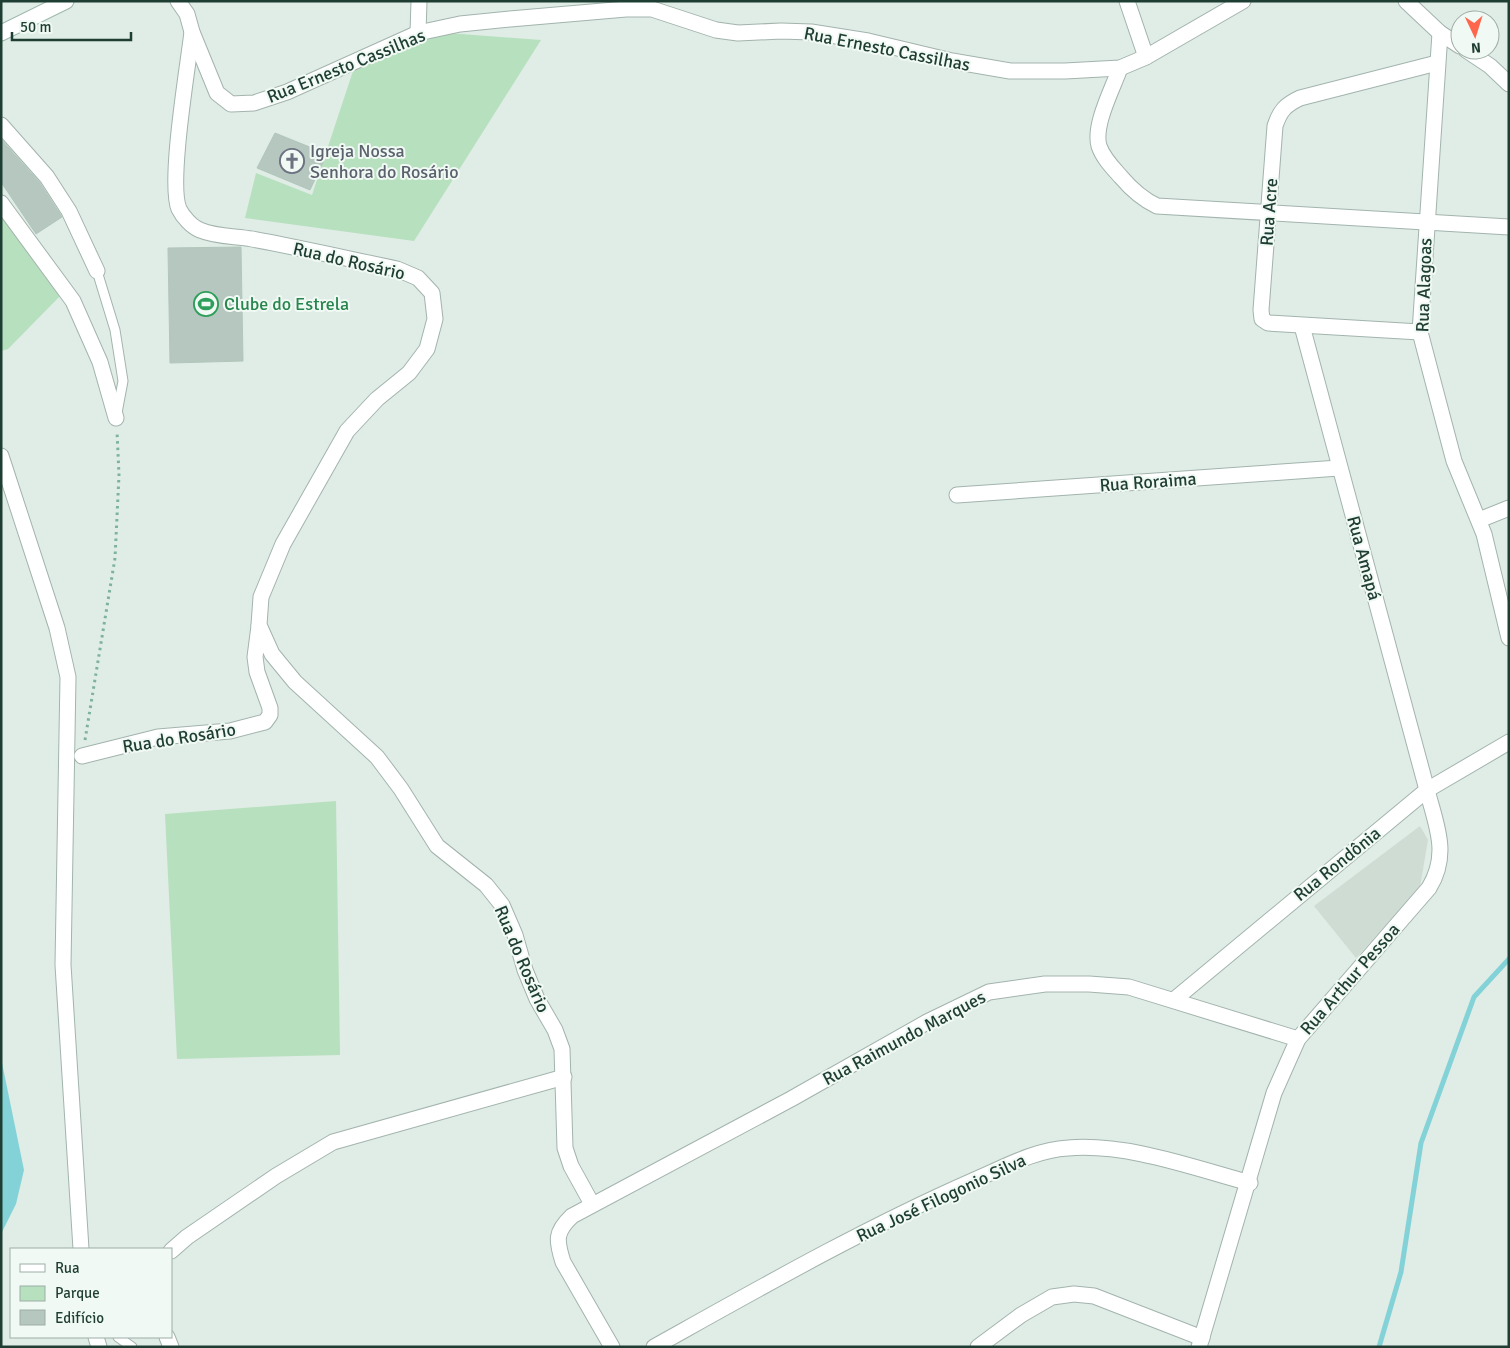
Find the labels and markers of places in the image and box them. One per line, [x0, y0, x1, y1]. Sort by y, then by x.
place label: Igreja Nossa Senhora do Rosário [310, 140, 459, 183]
church icon: Igreja Nossa Senhora do Rosário [279, 148, 305, 174]
sports icon: Clube do Estrela [193, 291, 219, 317]
place label: Clube do Estrela [224, 293, 349, 315]

